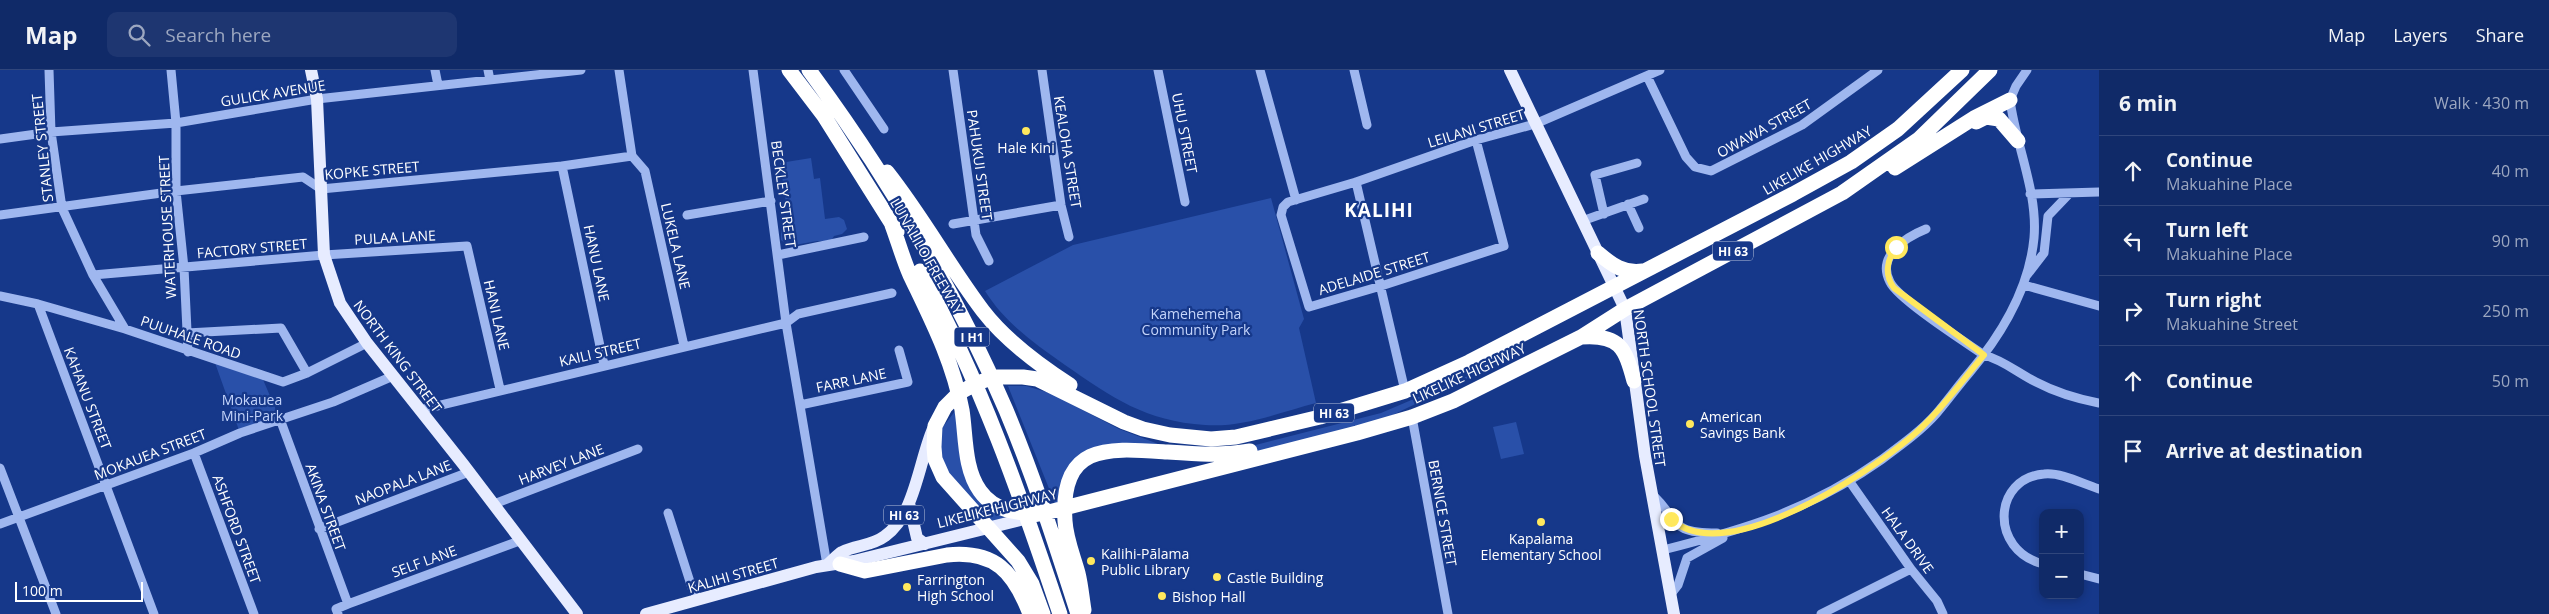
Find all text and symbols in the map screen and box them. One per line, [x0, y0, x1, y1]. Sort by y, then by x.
search box [107, 12, 457, 57]
text: Map [25, 18, 77, 51]
icon: search [125, 21, 153, 49]
text: Search here [165, 22, 271, 48]
text: Map [2328, 23, 2365, 47]
text: Layers [2393, 23, 2448, 47]
text: Share [2476, 23, 2524, 47]
street label: GULICK AVENUE [219, 75, 327, 111]
text: 6 min [2119, 89, 2177, 117]
street label: UHU STREET [1168, 91, 1202, 175]
text: Walk · 430 m [2434, 92, 2529, 114]
street label: STANLEY STREET [27, 93, 57, 203]
street label: KEALOHA STREET [1050, 94, 1086, 210]
street label: OWAWA STREET [1713, 94, 1815, 162]
street label: LEILANI STREET [1425, 104, 1527, 152]
street label: PAHUKUI STREET [963, 109, 997, 222]
street label: LIKELIKE HIGHWAY [1759, 121, 1875, 199]
marker: Hale Kini [1020, 125, 1032, 137]
place label: Hale Kini [997, 138, 1055, 157]
street label: BECKLEY STREET [767, 139, 801, 249]
text: Continue [2166, 147, 2253, 173]
street label: WATERHOUSE STREET [154, 154, 180, 299]
street label: KOPKE STREET [324, 156, 421, 184]
icon: ahead [2119, 157, 2147, 185]
text: 40 m [2492, 160, 2529, 182]
text: Makuahine Place [2166, 173, 2292, 195]
street label: LUNALILO FREEWAY [886, 195, 968, 318]
district label: KALIHI [1344, 197, 1414, 223]
street label: LUKELA LANE [657, 201, 695, 291]
text: Turn left [2166, 217, 2248, 243]
street label: HANU LANE [580, 223, 614, 303]
street label: PULAA LANE [354, 225, 436, 249]
icon: left [2119, 227, 2147, 255]
text: 90 m [2492, 230, 2529, 252]
street label: FACTORY STREET [196, 234, 308, 262]
route start [1885, 236, 1908, 259]
road number: HI 63 [1713, 242, 1753, 260]
text: Makuahine Place [2166, 243, 2292, 265]
street label: ADELAIDE STREET [1316, 247, 1432, 299]
street label: HANI LANE [480, 278, 514, 352]
text: Turn right [2166, 287, 2261, 313]
street label: NORTH KING STREET [350, 296, 447, 416]
icon: right [2119, 297, 2147, 325]
text: 250 m [2483, 300, 2529, 322]
park label: Kamehemeha Community Park [1142, 304, 1251, 339]
street label: NORTH SCHOOL STREET [1630, 308, 1670, 468]
street label: PUUHALE ROAD [138, 311, 244, 363]
text: Makuahine Street [2166, 313, 2298, 335]
road number: I H1 [954, 328, 990, 346]
street label: KAILI STREET [557, 333, 643, 371]
street label: LIKELIKE HIGHWAY [1409, 338, 1529, 408]
street label: KAHANU STREET [60, 344, 116, 452]
street label: FARR LANE [814, 363, 888, 397]
icon: ahead [2119, 367, 2147, 395]
text: Continue [2166, 368, 2253, 394]
text: 50 m [2492, 370, 2529, 392]
park label: Mokauea Mini-Park [221, 390, 284, 425]
road number: HI 63 [1314, 403, 1354, 422]
place label: American Savings Bank [1700, 407, 1786, 442]
marker: American Savings Bank [1684, 418, 1696, 430]
street label: MOKAUEA STREET [91, 424, 209, 484]
icon: arrive [2119, 437, 2147, 465]
text: Arrive at destination [2166, 438, 2363, 464]
street label: HARVEY LANE [516, 439, 606, 489]
street label: NAOPALA LANE [352, 455, 454, 509]
street label: BERNICE STREET [1424, 458, 1462, 568]
street label: AKINA STREET [301, 461, 351, 554]
street label: ASHFORD STREET [208, 472, 266, 586]
street label: LIKELIKE HIGHWAY [935, 484, 1059, 532]
street label: HALA DRIVE [1877, 503, 1939, 577]
road number: HI 63 [884, 506, 924, 524]
route end [1660, 508, 1683, 531]
map controls [2039, 509, 2084, 599]
button: + [2039, 509, 2084, 554]
marker: Kapalama Elementary School [1535, 516, 1547, 528]
place label: Kapalama Elementary School [1480, 529, 1602, 564]
street label: SELF LANE [389, 540, 459, 582]
place label: Kalihi-Pālama Public Library [1101, 544, 1191, 579]
street label: KALIHI STREET [685, 553, 781, 597]
button: − [2039, 554, 2084, 599]
marker: Kalihi-Pālama Public Library [1085, 555, 1097, 567]
place label: Castle Building [1227, 568, 1324, 587]
place label: Farrington High School [917, 570, 994, 605]
marker: Castle Building [1211, 571, 1223, 583]
scale bar [15, 579, 142, 602]
text: 100 m [22, 581, 63, 600]
marker: Farrington High School [901, 581, 913, 593]
place label: Bishop Hall [1172, 587, 1246, 606]
marker: Bishop Hall [1156, 590, 1168, 602]

